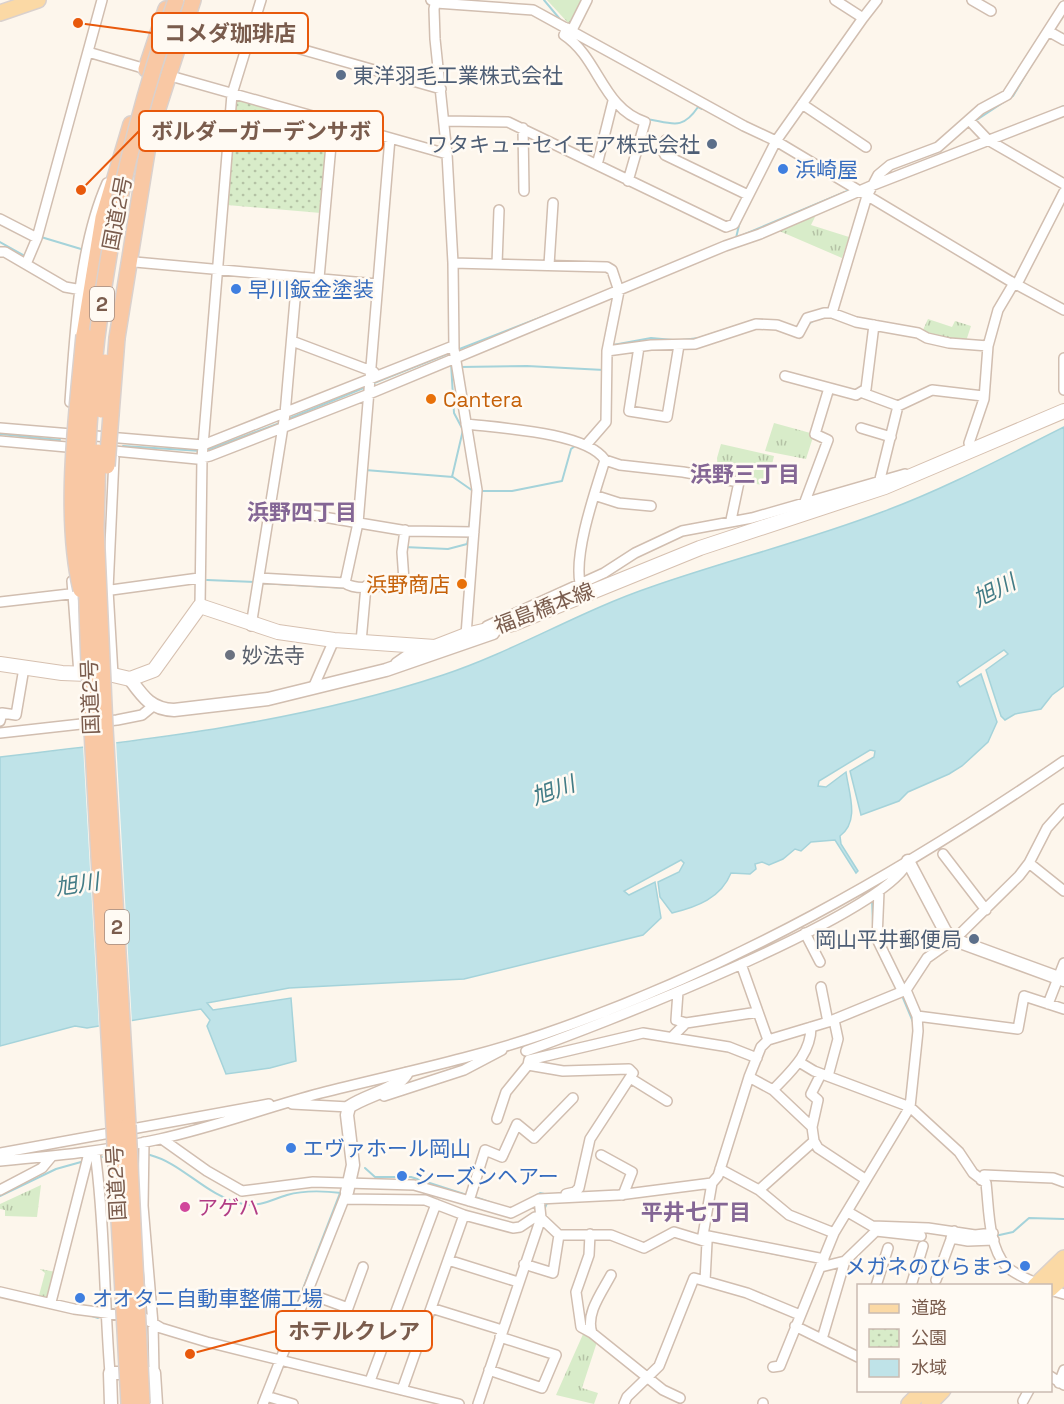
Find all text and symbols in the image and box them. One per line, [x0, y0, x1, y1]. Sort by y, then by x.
callout: コメダ珈琲店 [152, 13, 308, 53]
text: コメダ珈琲店 [164, 19, 296, 47]
place label: 東洋羽毛工業株式会社 [353, 62, 563, 89]
marker: 東洋羽毛工業株式会社 [334, 68, 348, 82]
callout: ボルダーガーデンサボ [139, 111, 383, 151]
text: ボルダーガーデンサボ [151, 117, 371, 145]
place label: ワタキューセイモア株式会社 [427, 131, 700, 158]
marker: ワタキューセイモア株式会社 [705, 137, 719, 151]
place label: 浜崎屋 [795, 156, 858, 183]
marker: 浜崎屋 [776, 162, 790, 176]
street label: 国道2号 [97, 173, 137, 253]
place label: 早川鈑金塗装 [248, 276, 374, 303]
marker: 早川鈑金塗装 [229, 282, 243, 296]
road number: 2 [90, 287, 114, 321]
place label: Cantera [443, 386, 523, 413]
marker: Cantera [424, 392, 438, 406]
district label: 浜野三丁目 [690, 460, 800, 488]
district label: 浜野四丁目 [247, 498, 357, 526]
water label: 旭川 [968, 567, 1022, 612]
place label: 浜野商店 [366, 571, 450, 598]
marker: 浜野商店 [455, 577, 469, 591]
street label: 福島橋本線 [490, 577, 598, 639]
place label: 妙法寺 [242, 642, 305, 669]
marker: 妙法寺 [223, 648, 237, 662]
street label: 国道2号 [75, 659, 105, 735]
water label: 旭川 [528, 769, 580, 811]
water label: 旭川 [53, 866, 103, 901]
road number: 2 [105, 910, 129, 944]
place label: 岡山平井郵便局 [815, 926, 962, 953]
marker: 岡山平井郵便局 [967, 932, 981, 946]
place label: エヴァホール岡山 [303, 1135, 471, 1162]
marker: エヴァホール岡山 [284, 1141, 298, 1155]
street label: 国道2号 [101, 1145, 131, 1221]
place label: シーズンヘアー [414, 1163, 559, 1190]
marker: シーズンヘアー [395, 1169, 409, 1183]
place label: アゲハ [197, 1194, 260, 1221]
district label: 平井七丁目 [641, 1198, 751, 1226]
marker: アゲハ [178, 1200, 192, 1214]
place label: メガネのひらまつ [845, 1253, 1013, 1280]
marker: メガネのひらまつ [1018, 1259, 1032, 1273]
legend [857, 1284, 1052, 1392]
place label: オオタニ自動車整備工場 [92, 1285, 323, 1312]
marker: オオタニ自動車整備工場 [73, 1291, 87, 1305]
text: 道路 [911, 1296, 947, 1319]
callout: ホテルクレア [276, 1311, 432, 1351]
text: ホテルクレア [288, 1317, 420, 1345]
text: 公園 [911, 1326, 947, 1349]
text: 水域 [911, 1356, 947, 1379]

